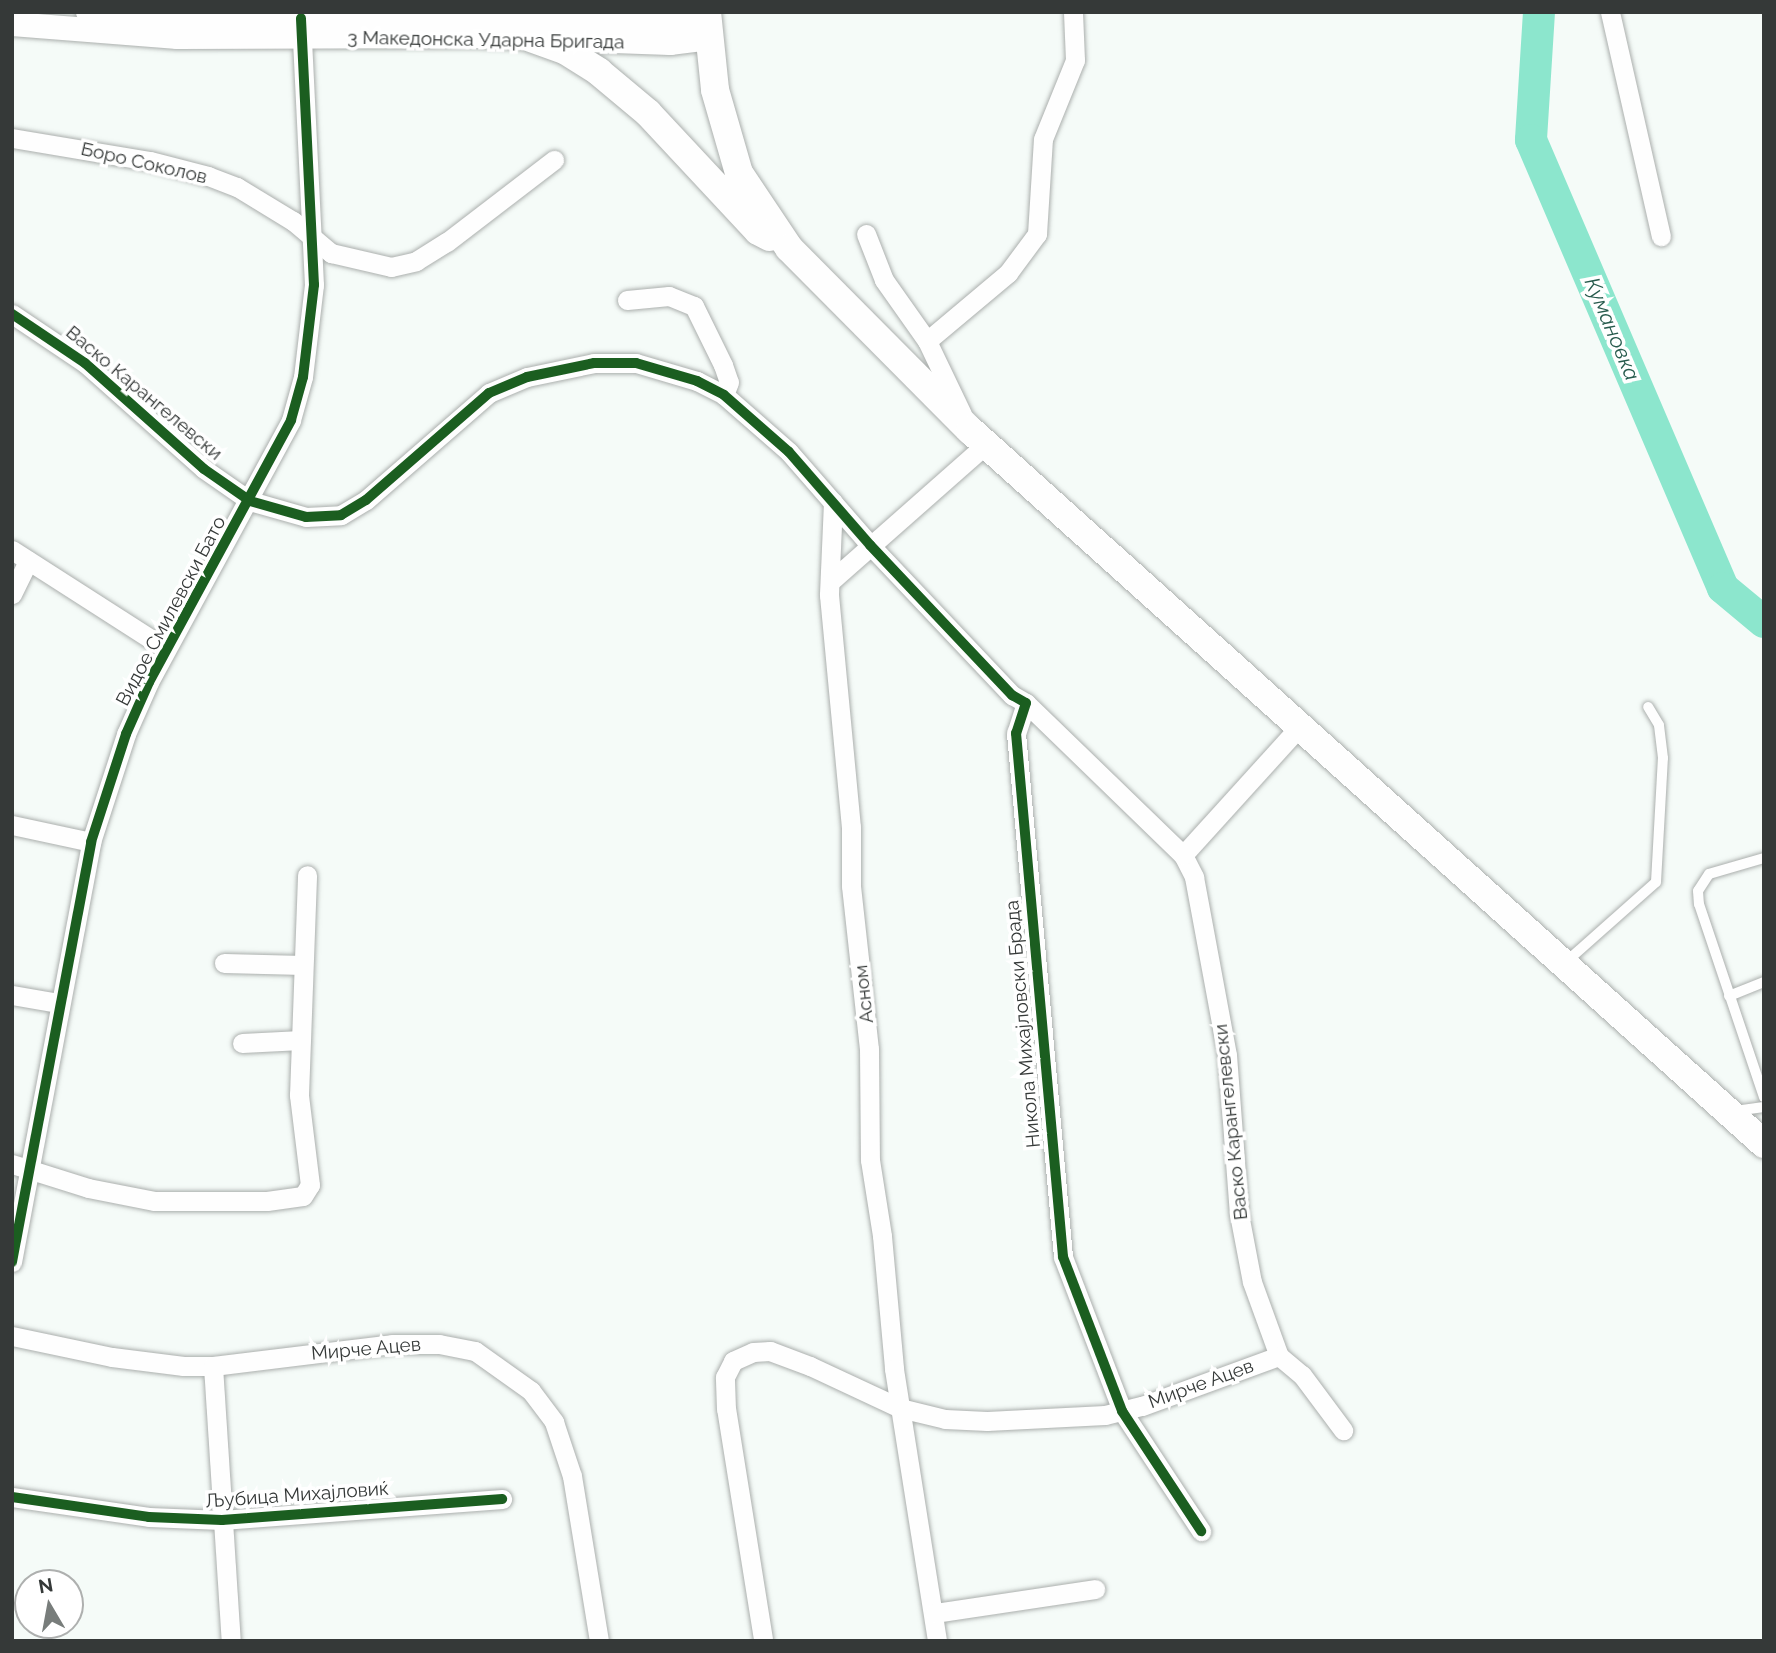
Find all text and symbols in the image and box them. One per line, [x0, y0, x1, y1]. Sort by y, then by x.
street label: 3 Македонска Ударна Бригада [347, 26, 625, 54]
street label: Боро Соколов [79, 137, 209, 189]
water label: Кумановка [1579, 274, 1645, 384]
street label: Васко Карангелевски [61, 321, 227, 465]
street label: Видое Смилевски Бато [111, 512, 231, 710]
street label: Никола Михајловски Брада [1001, 899, 1045, 1149]
street label: Асном [850, 964, 878, 1024]
street label: Васко Карангелевски [1209, 1023, 1253, 1221]
street label: Мирче Ацев [310, 1333, 422, 1365]
street label: Мирче Ацев [1145, 1354, 1257, 1414]
street label: Љубица Михајловиќ [204, 1477, 390, 1513]
north arrow [14, 1569, 84, 1639]
text: N [37, 1573, 55, 1597]

